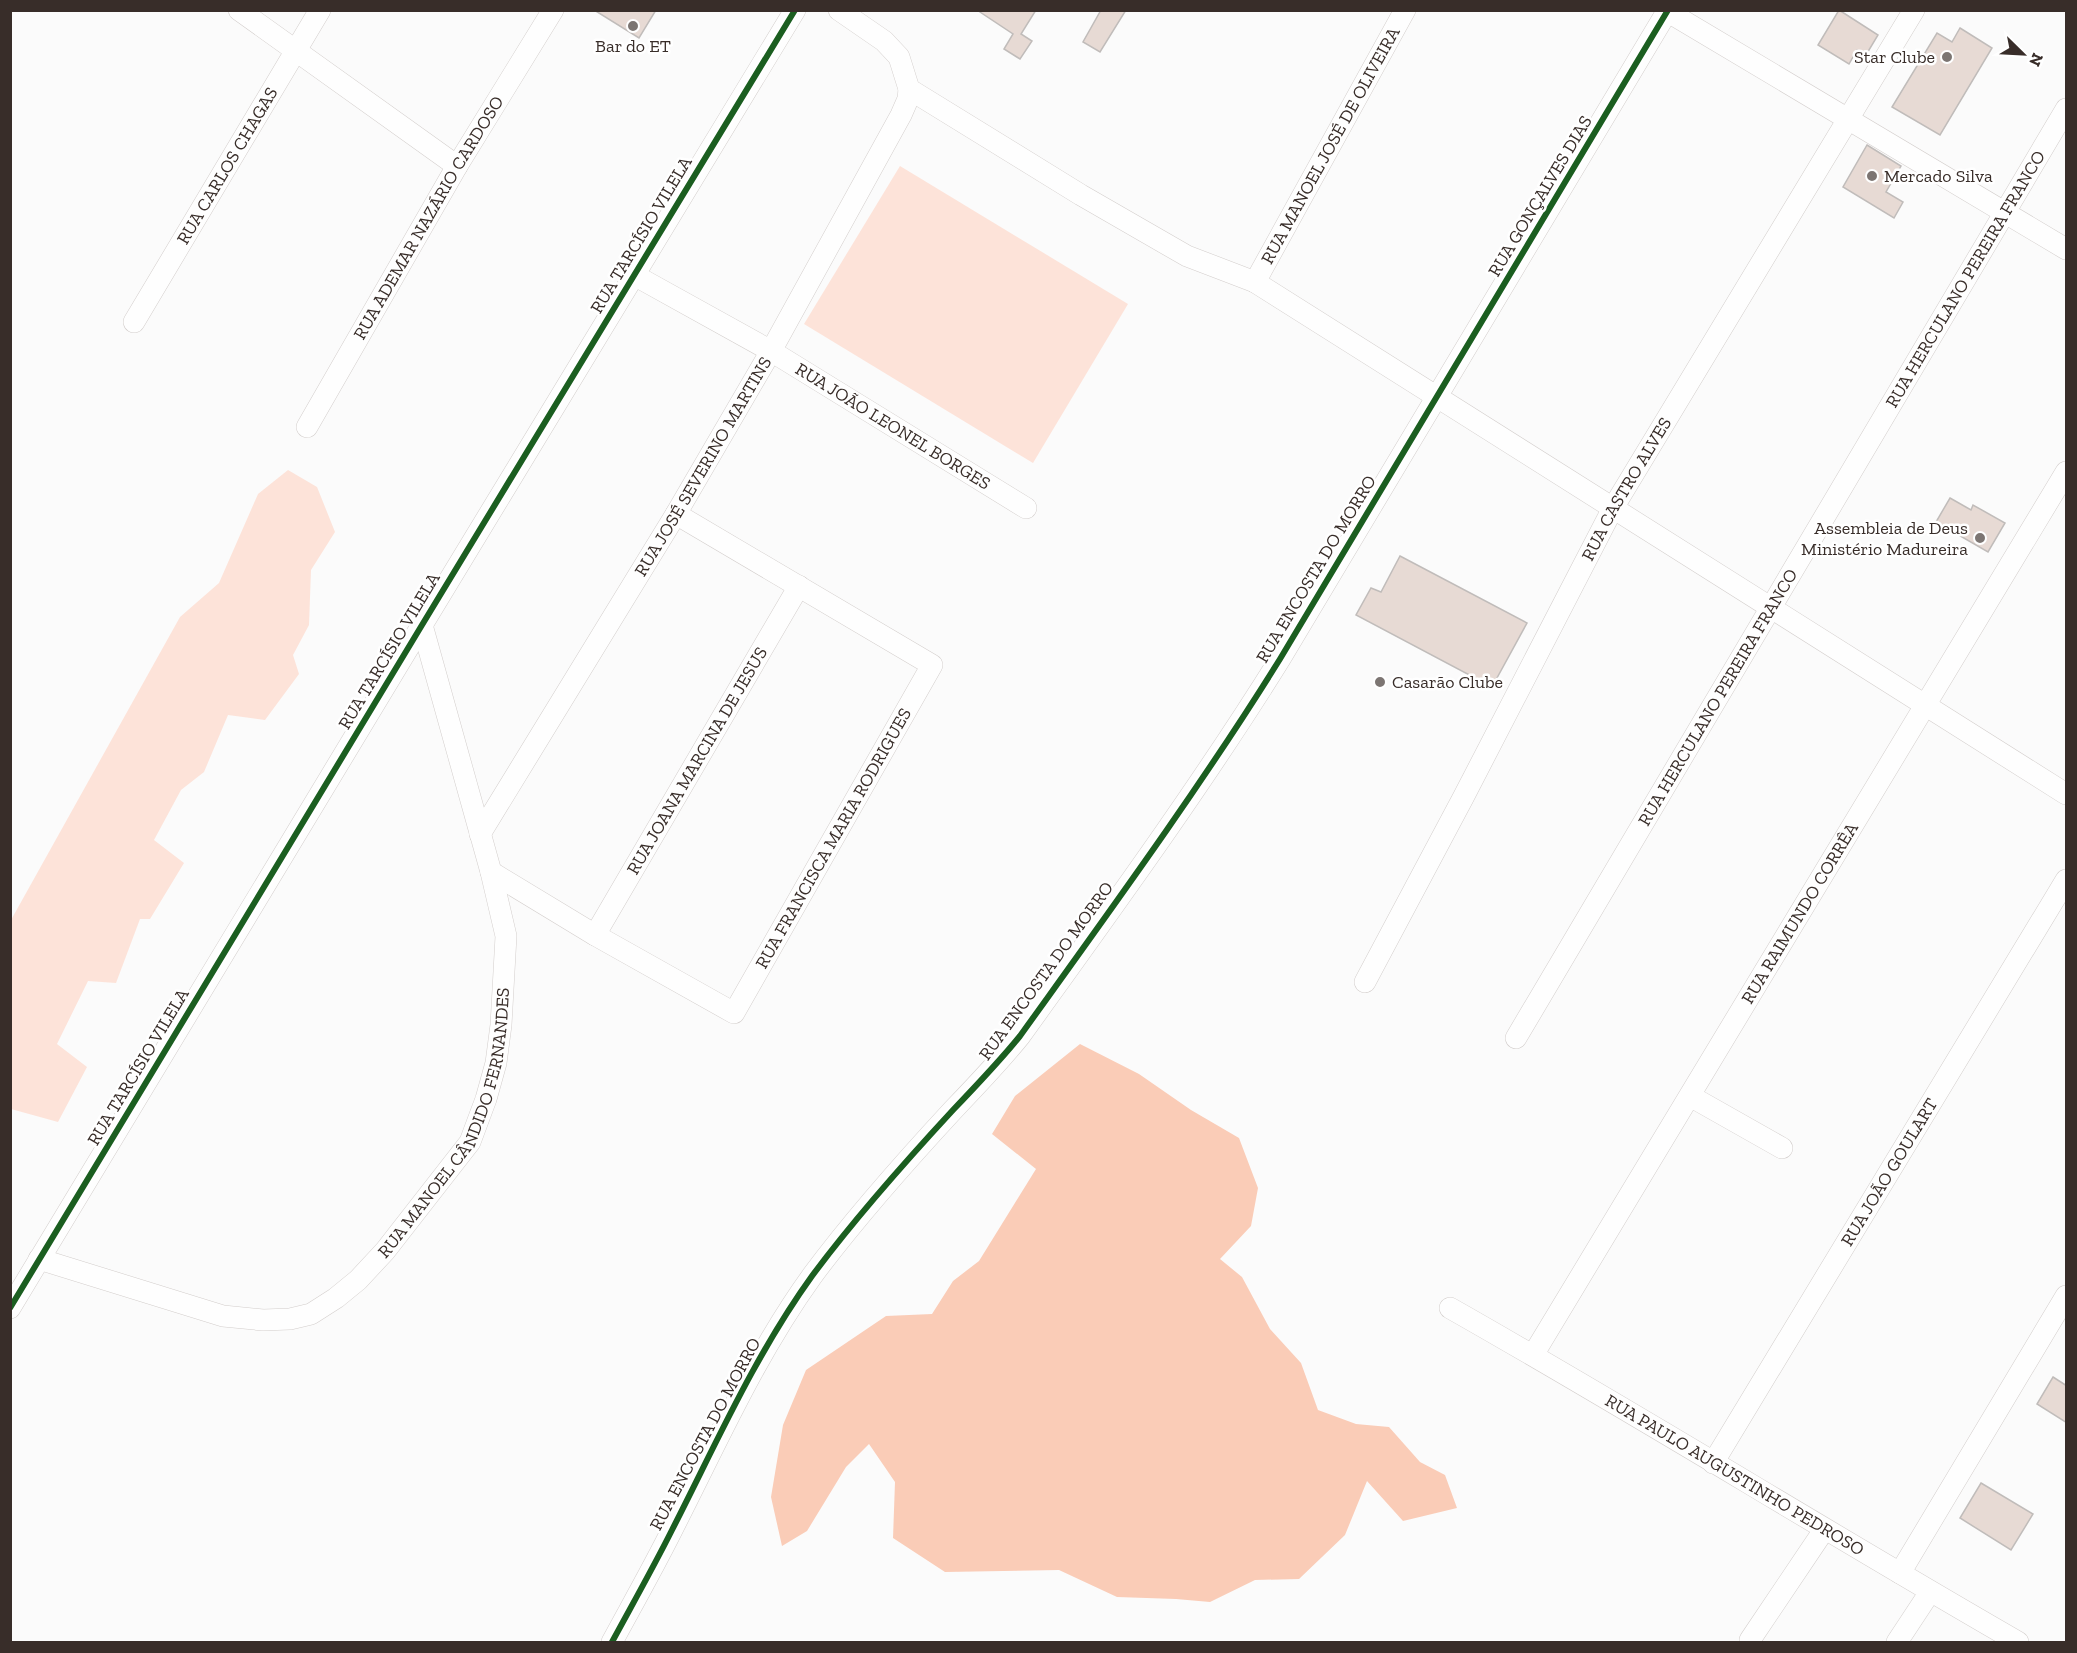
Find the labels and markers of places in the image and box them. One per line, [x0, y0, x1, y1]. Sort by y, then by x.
marker: Bar do ET [626, 19, 640, 33]
place label: Bar do ET [595, 35, 671, 57]
place label: Star Clube [1854, 46, 1935, 68]
marker: Star Clube [1940, 50, 1954, 64]
place label: Mercado Silva [1884, 165, 1993, 187]
marker: Mercado Silva [1865, 169, 1879, 183]
place label: Assembleia de Deus Ministério Madureira [1801, 517, 1968, 560]
marker: Assembleia de Deus Ministério Madureira [1973, 531, 1987, 545]
place label: Casarão Clube [1392, 671, 1503, 693]
marker: Casarão Clube [1373, 675, 1387, 689]

